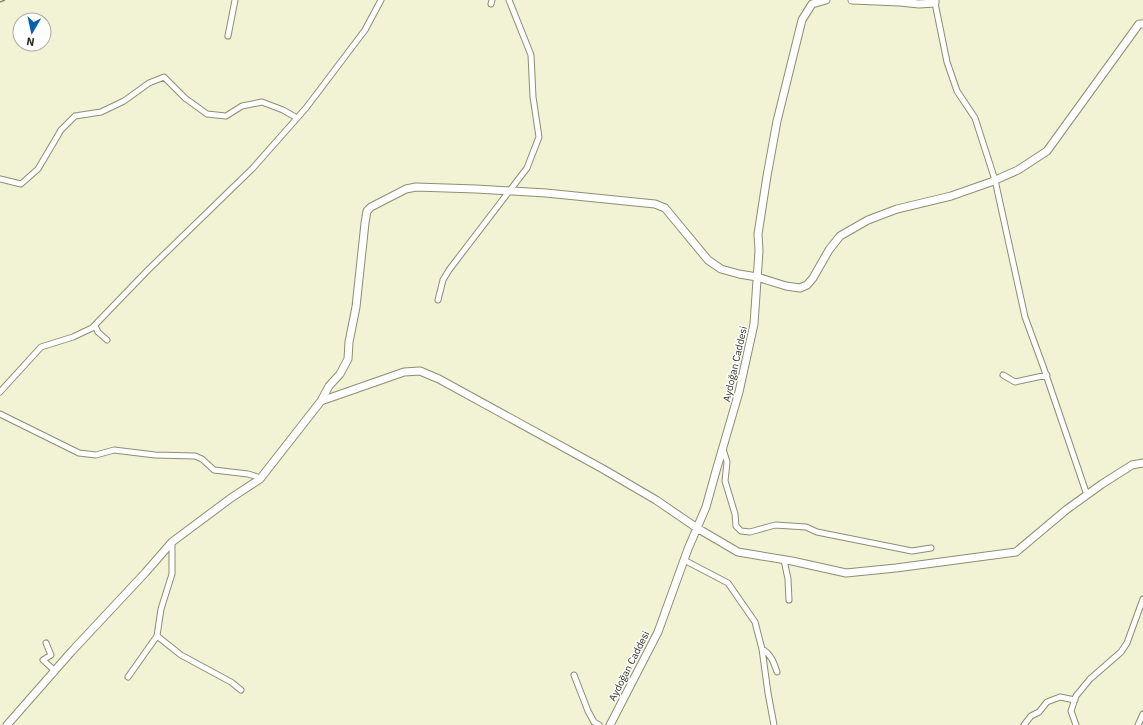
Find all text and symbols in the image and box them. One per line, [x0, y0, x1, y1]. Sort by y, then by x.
north arrow [12, 12, 52, 52]
text: N [25, 34, 35, 49]
street label: Aydoğan Caddesi [720, 325, 750, 403]
street label: Aydoğan Caddesi [606, 629, 652, 703]

